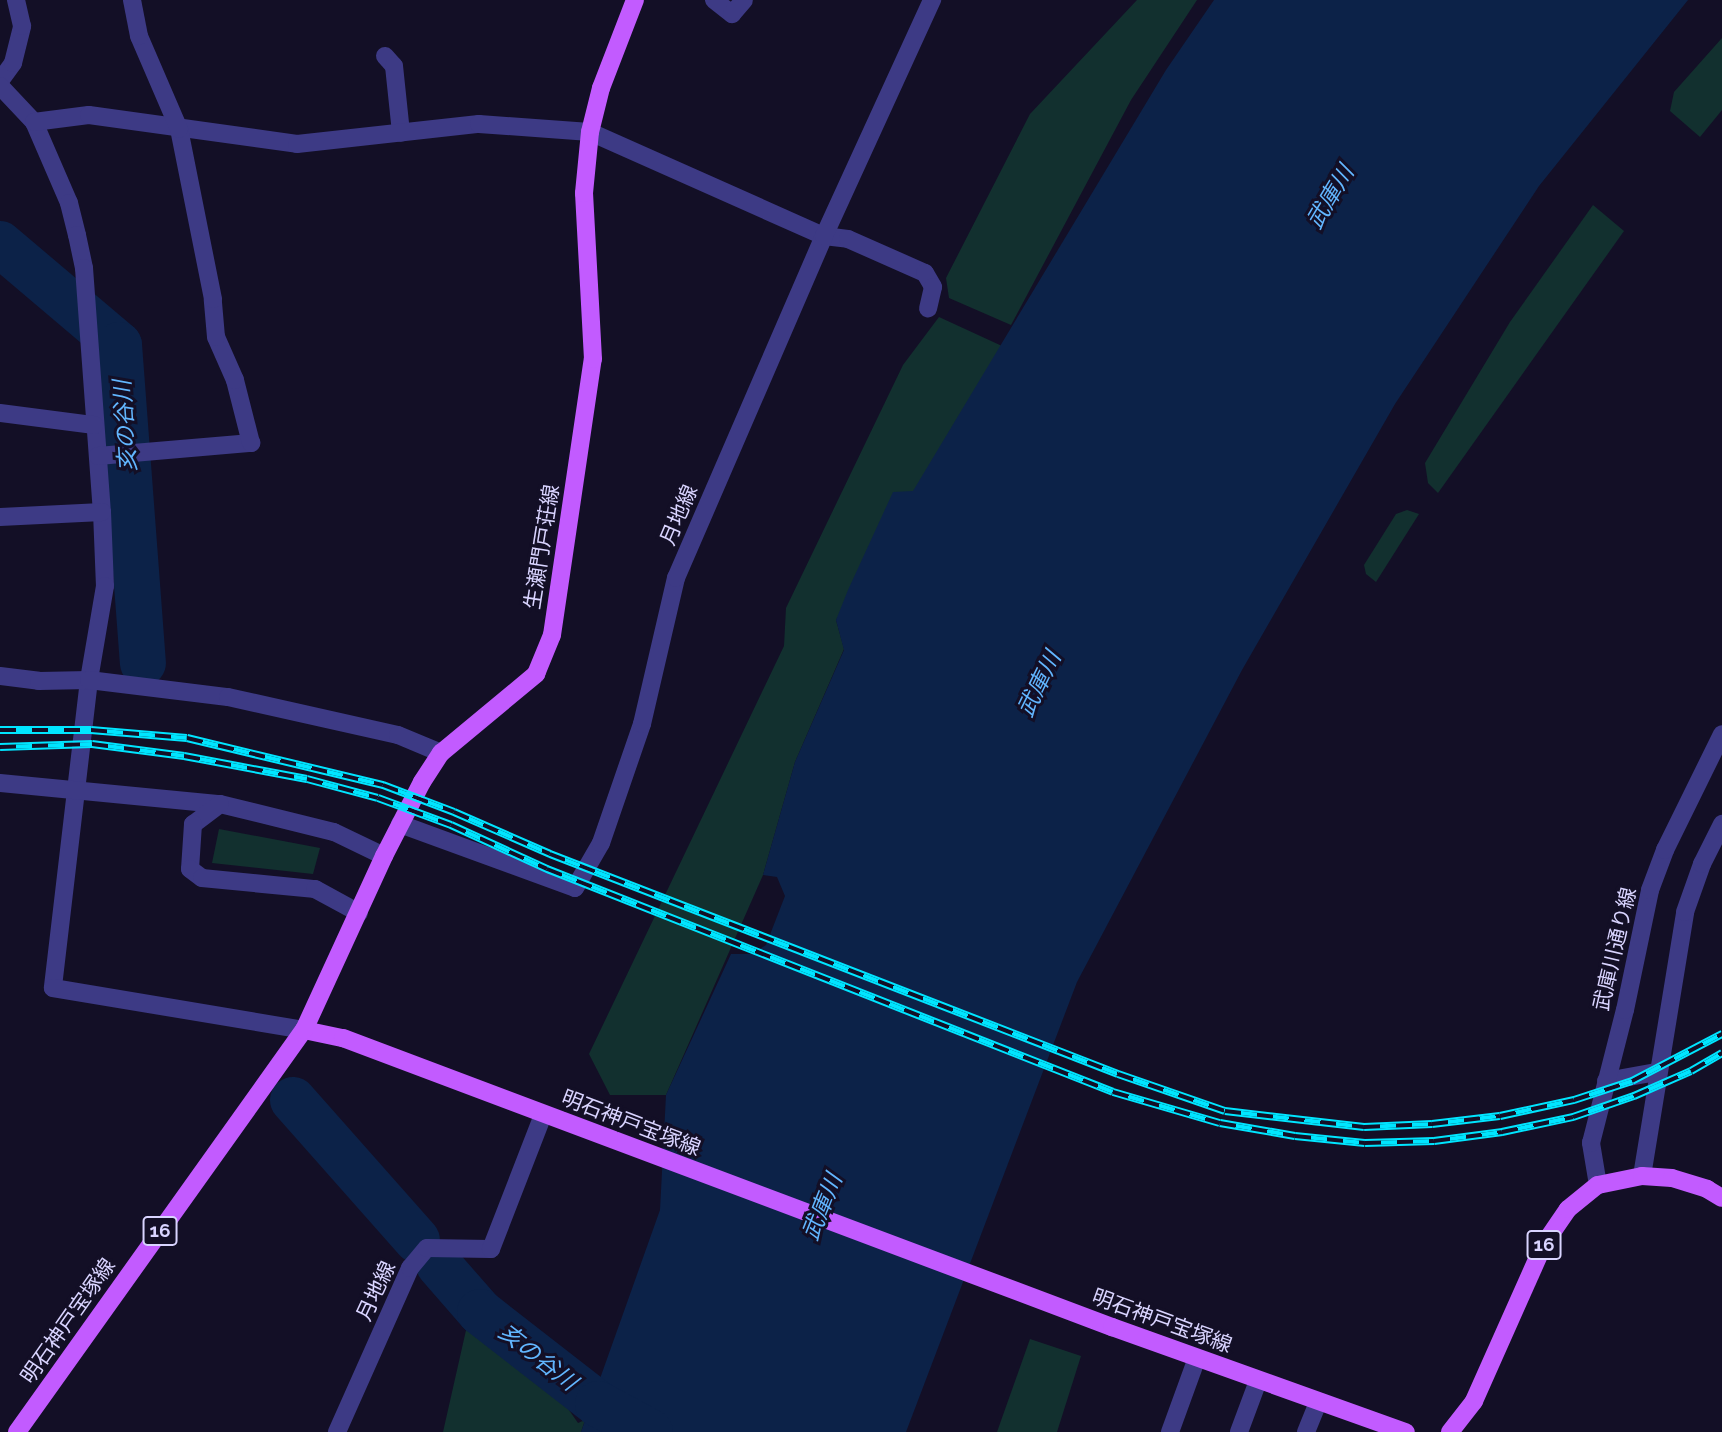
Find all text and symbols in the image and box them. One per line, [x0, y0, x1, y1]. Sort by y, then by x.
water label: 武庫川 [1300, 160, 1360, 234]
water label: 亥の谷川 [108, 379, 142, 473]
street label: 月地線 [655, 481, 703, 549]
street label: 生瀬門戸荘線 [520, 483, 564, 611]
water label: 武庫川 [1011, 647, 1067, 721]
street label: 武庫川通り線 [1589, 885, 1641, 1013]
street label: 明石神戸宝塚線 [558, 1085, 704, 1161]
water label: 武庫川 [796, 1170, 848, 1244]
road number: 16 [142, 1216, 178, 1246]
road number: 16 [1526, 1230, 1562, 1260]
street label: 明石神戸宝塚線 [16, 1254, 120, 1388]
street label: 月地線 [351, 1257, 401, 1325]
street label: 明石神戸宝塚線 [1089, 1284, 1235, 1358]
water label: 亥の谷川 [493, 1318, 583, 1396]

